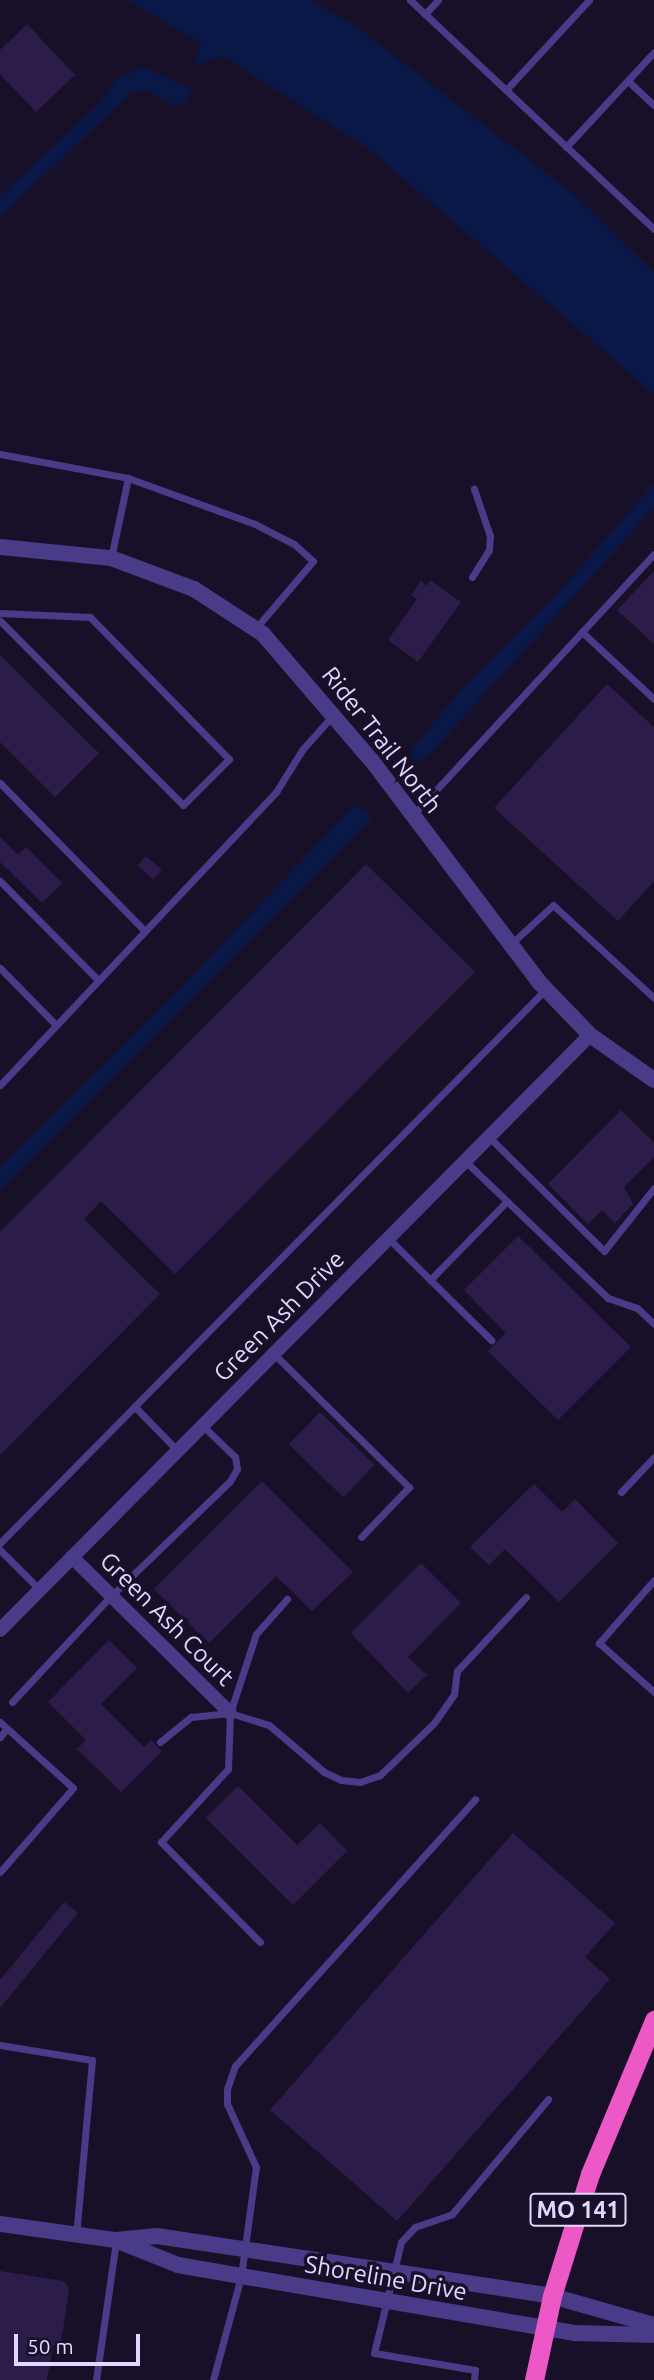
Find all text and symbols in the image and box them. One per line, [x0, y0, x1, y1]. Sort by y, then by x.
street label: Rider Trail North [316, 661, 448, 819]
street label: Green Ash Drive [208, 1245, 350, 1387]
street label: Green Ash Court [94, 1546, 240, 1692]
road number: MO 141 [529, 2190, 627, 2230]
street label: Shoreline Drive [303, 2250, 469, 2306]
scale bar [18, 2320, 144, 2364]
text: 50 m [27, 2334, 74, 2358]

